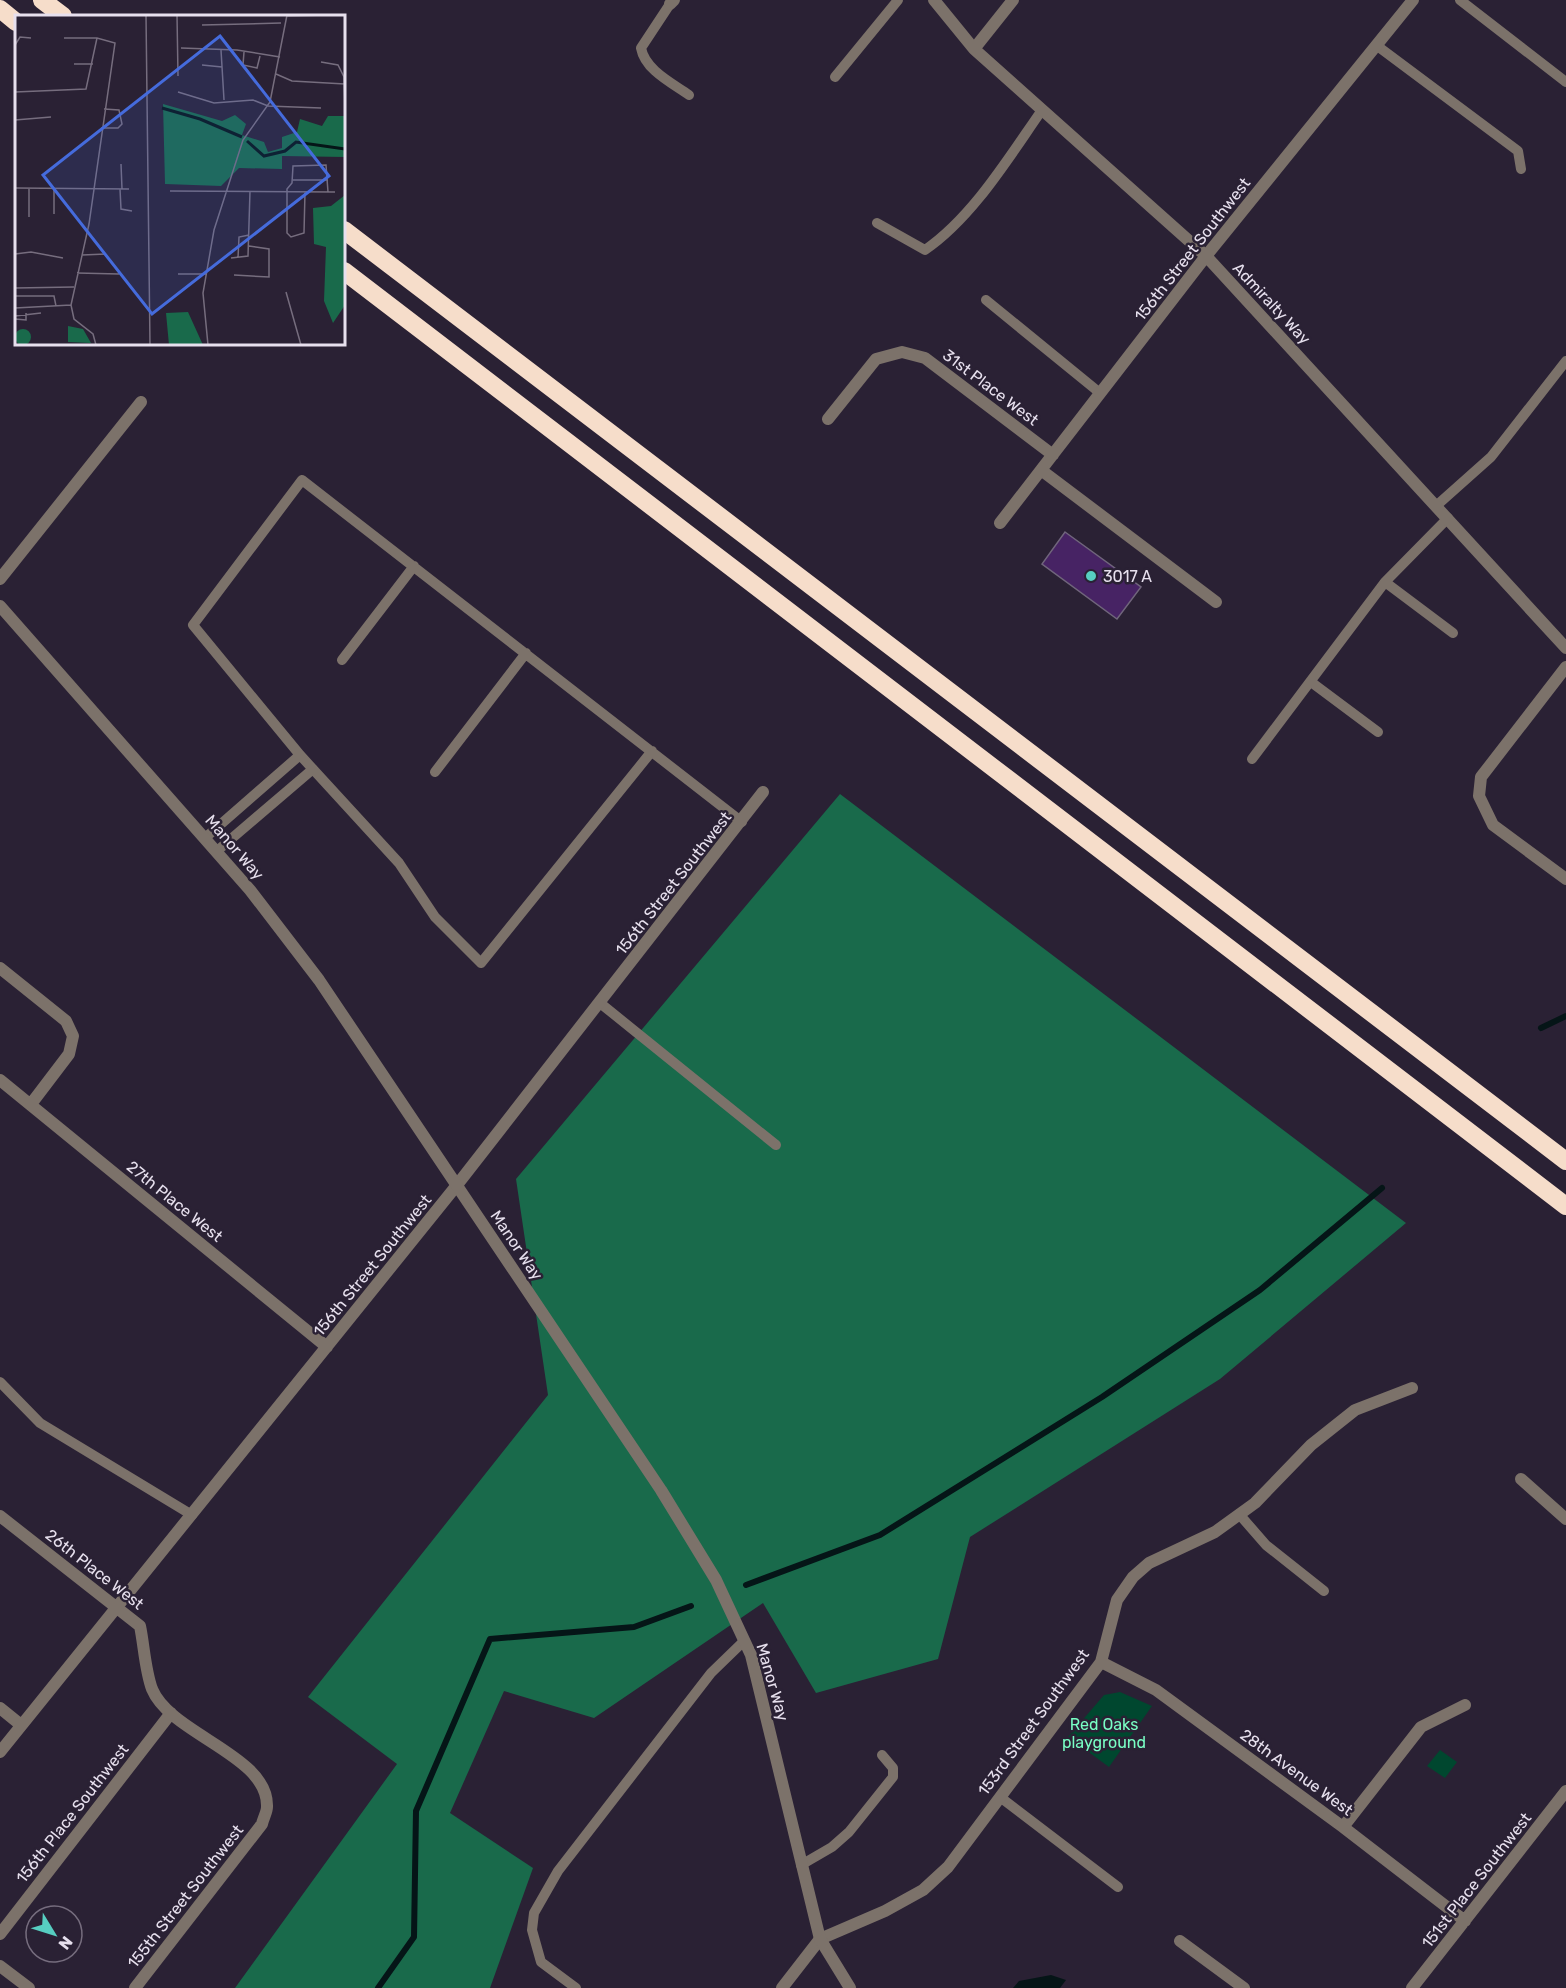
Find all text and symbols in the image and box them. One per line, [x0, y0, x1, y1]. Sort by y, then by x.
inset map [15, 15, 345, 345]
street label: 156th Street Southwest [1131, 174, 1254, 325]
street label: Admiralty Way [1229, 258, 1315, 348]
street label: 31st Place West [939, 345, 1042, 430]
place label: 3017 A [1103, 567, 1152, 586]
marker: 3017 A [1084, 569, 1098, 583]
street label: 156th Street Southwest [612, 808, 735, 959]
street label: Manor Way [201, 811, 268, 884]
street label: 27th Place West [123, 1157, 226, 1246]
street label: 156th Street Southwest [309, 1191, 435, 1340]
street label: Manor Way [486, 1207, 547, 1284]
street label: 26th Place West [42, 1525, 148, 1614]
street label: Manor Way [752, 1641, 793, 1723]
street label: 153rd Street Southwest [974, 1645, 1093, 1799]
park label: Red Oaks playground [1062, 1715, 1146, 1752]
street label: 28th Avenue West [1237, 1725, 1357, 1820]
street label: 156th Place Southwest [12, 1740, 133, 1887]
street label: 151st Place Southwest [1418, 1809, 1535, 1952]
street label: 155th Street Southwest [124, 1821, 247, 1972]
north arrow [24, 1904, 84, 1964]
text: N [54, 1933, 76, 1953]

